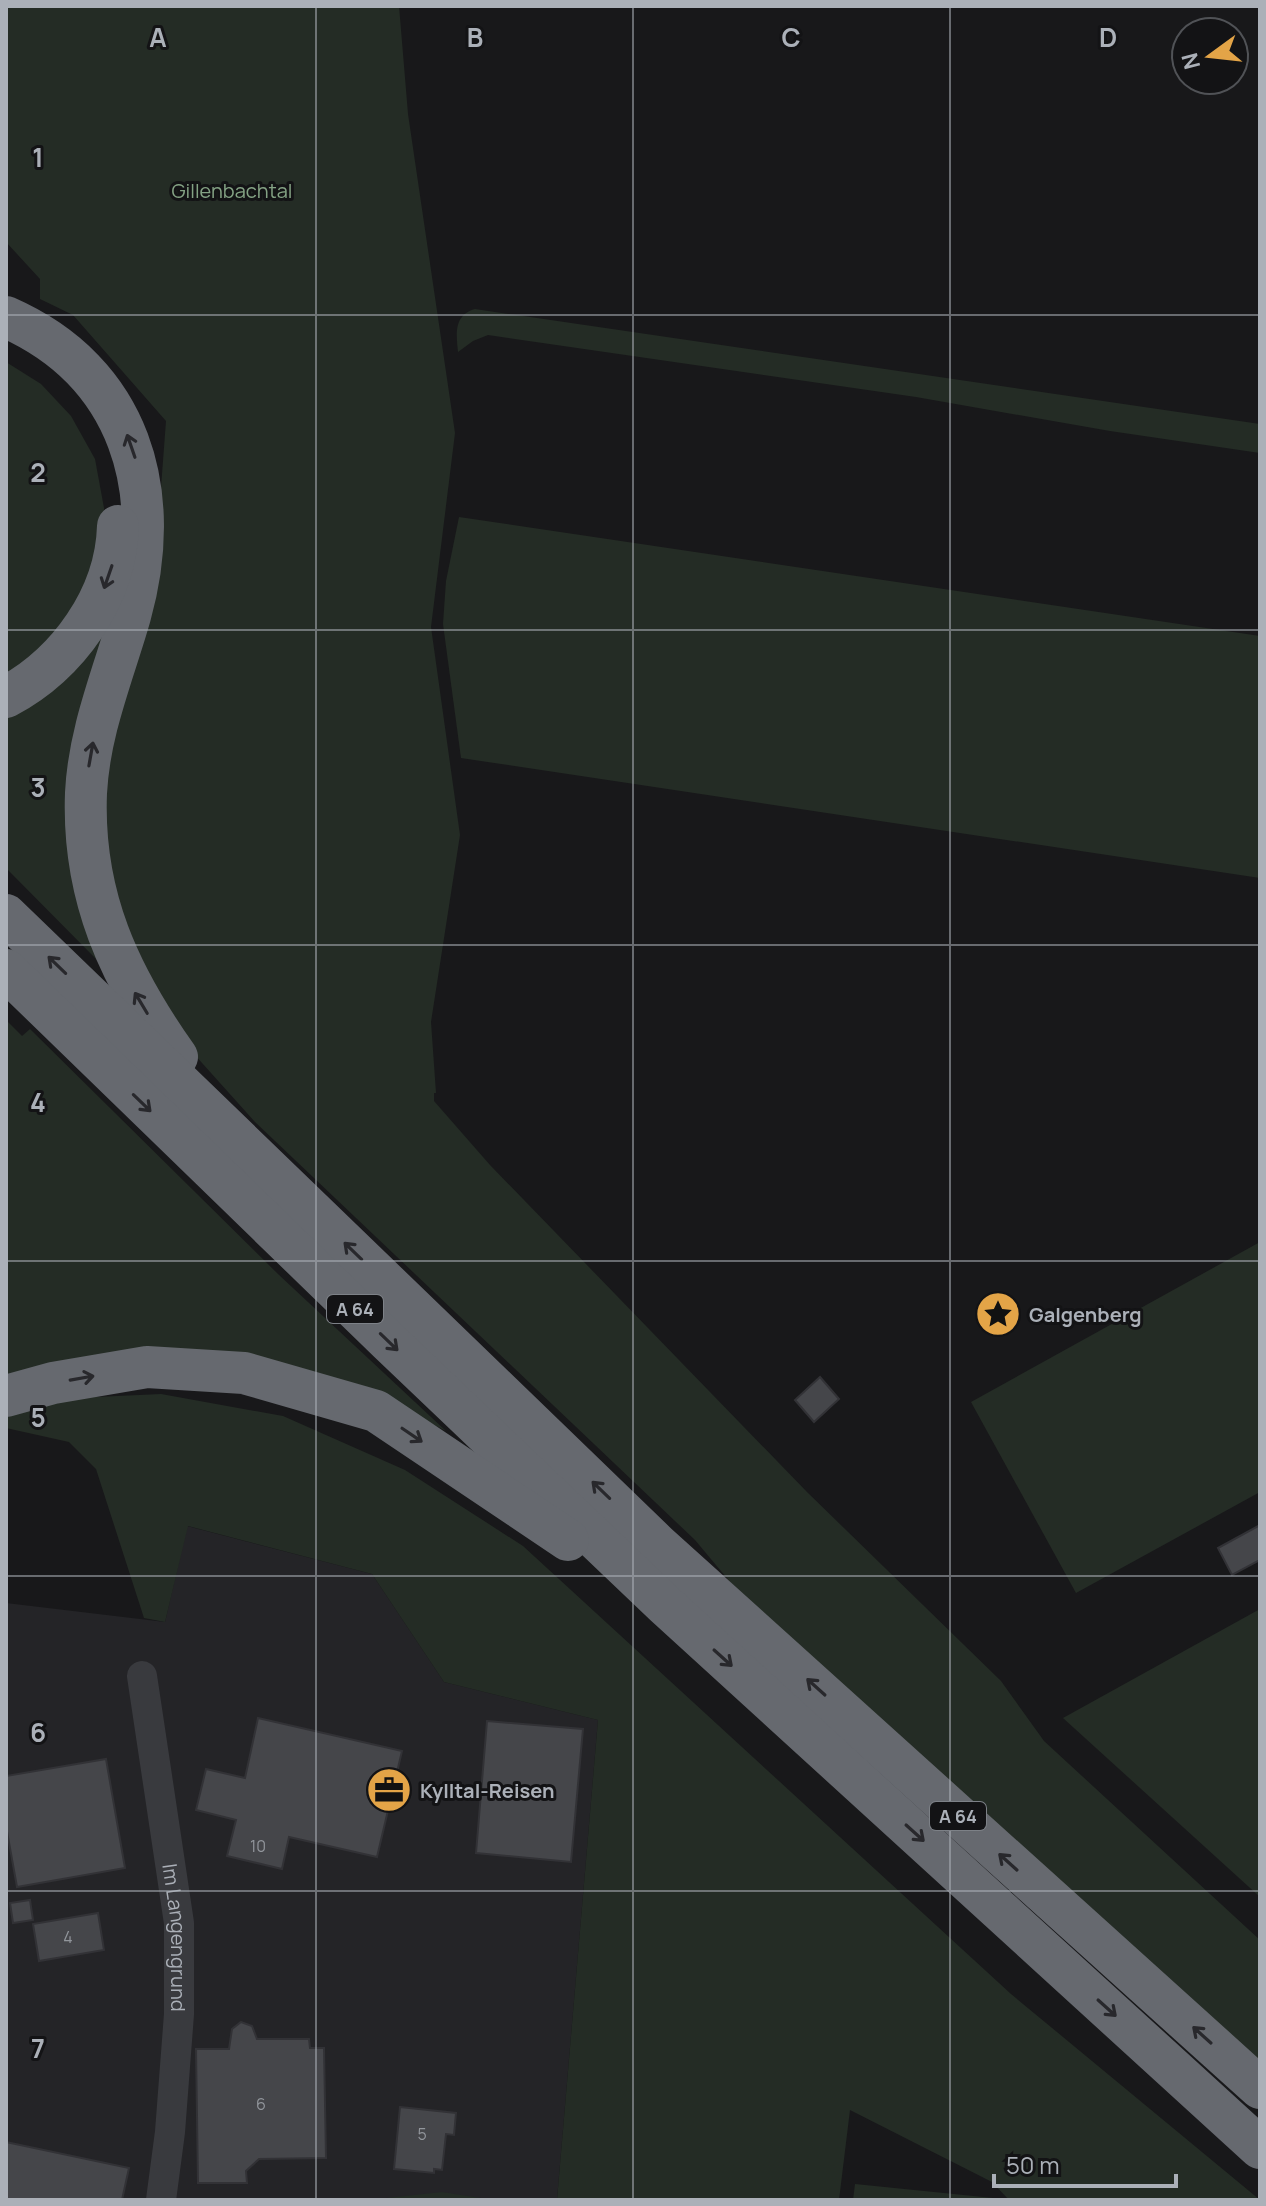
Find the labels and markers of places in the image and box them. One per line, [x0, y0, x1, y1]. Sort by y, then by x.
place icon: Galgenberg [974, 1290, 1022, 1338]
place label: Galgenberg [1029, 1301, 1142, 1328]
office icon: Kylltal-Reisen [365, 1766, 413, 1814]
place label: Kylltal-Reisen [420, 1777, 555, 1804]

